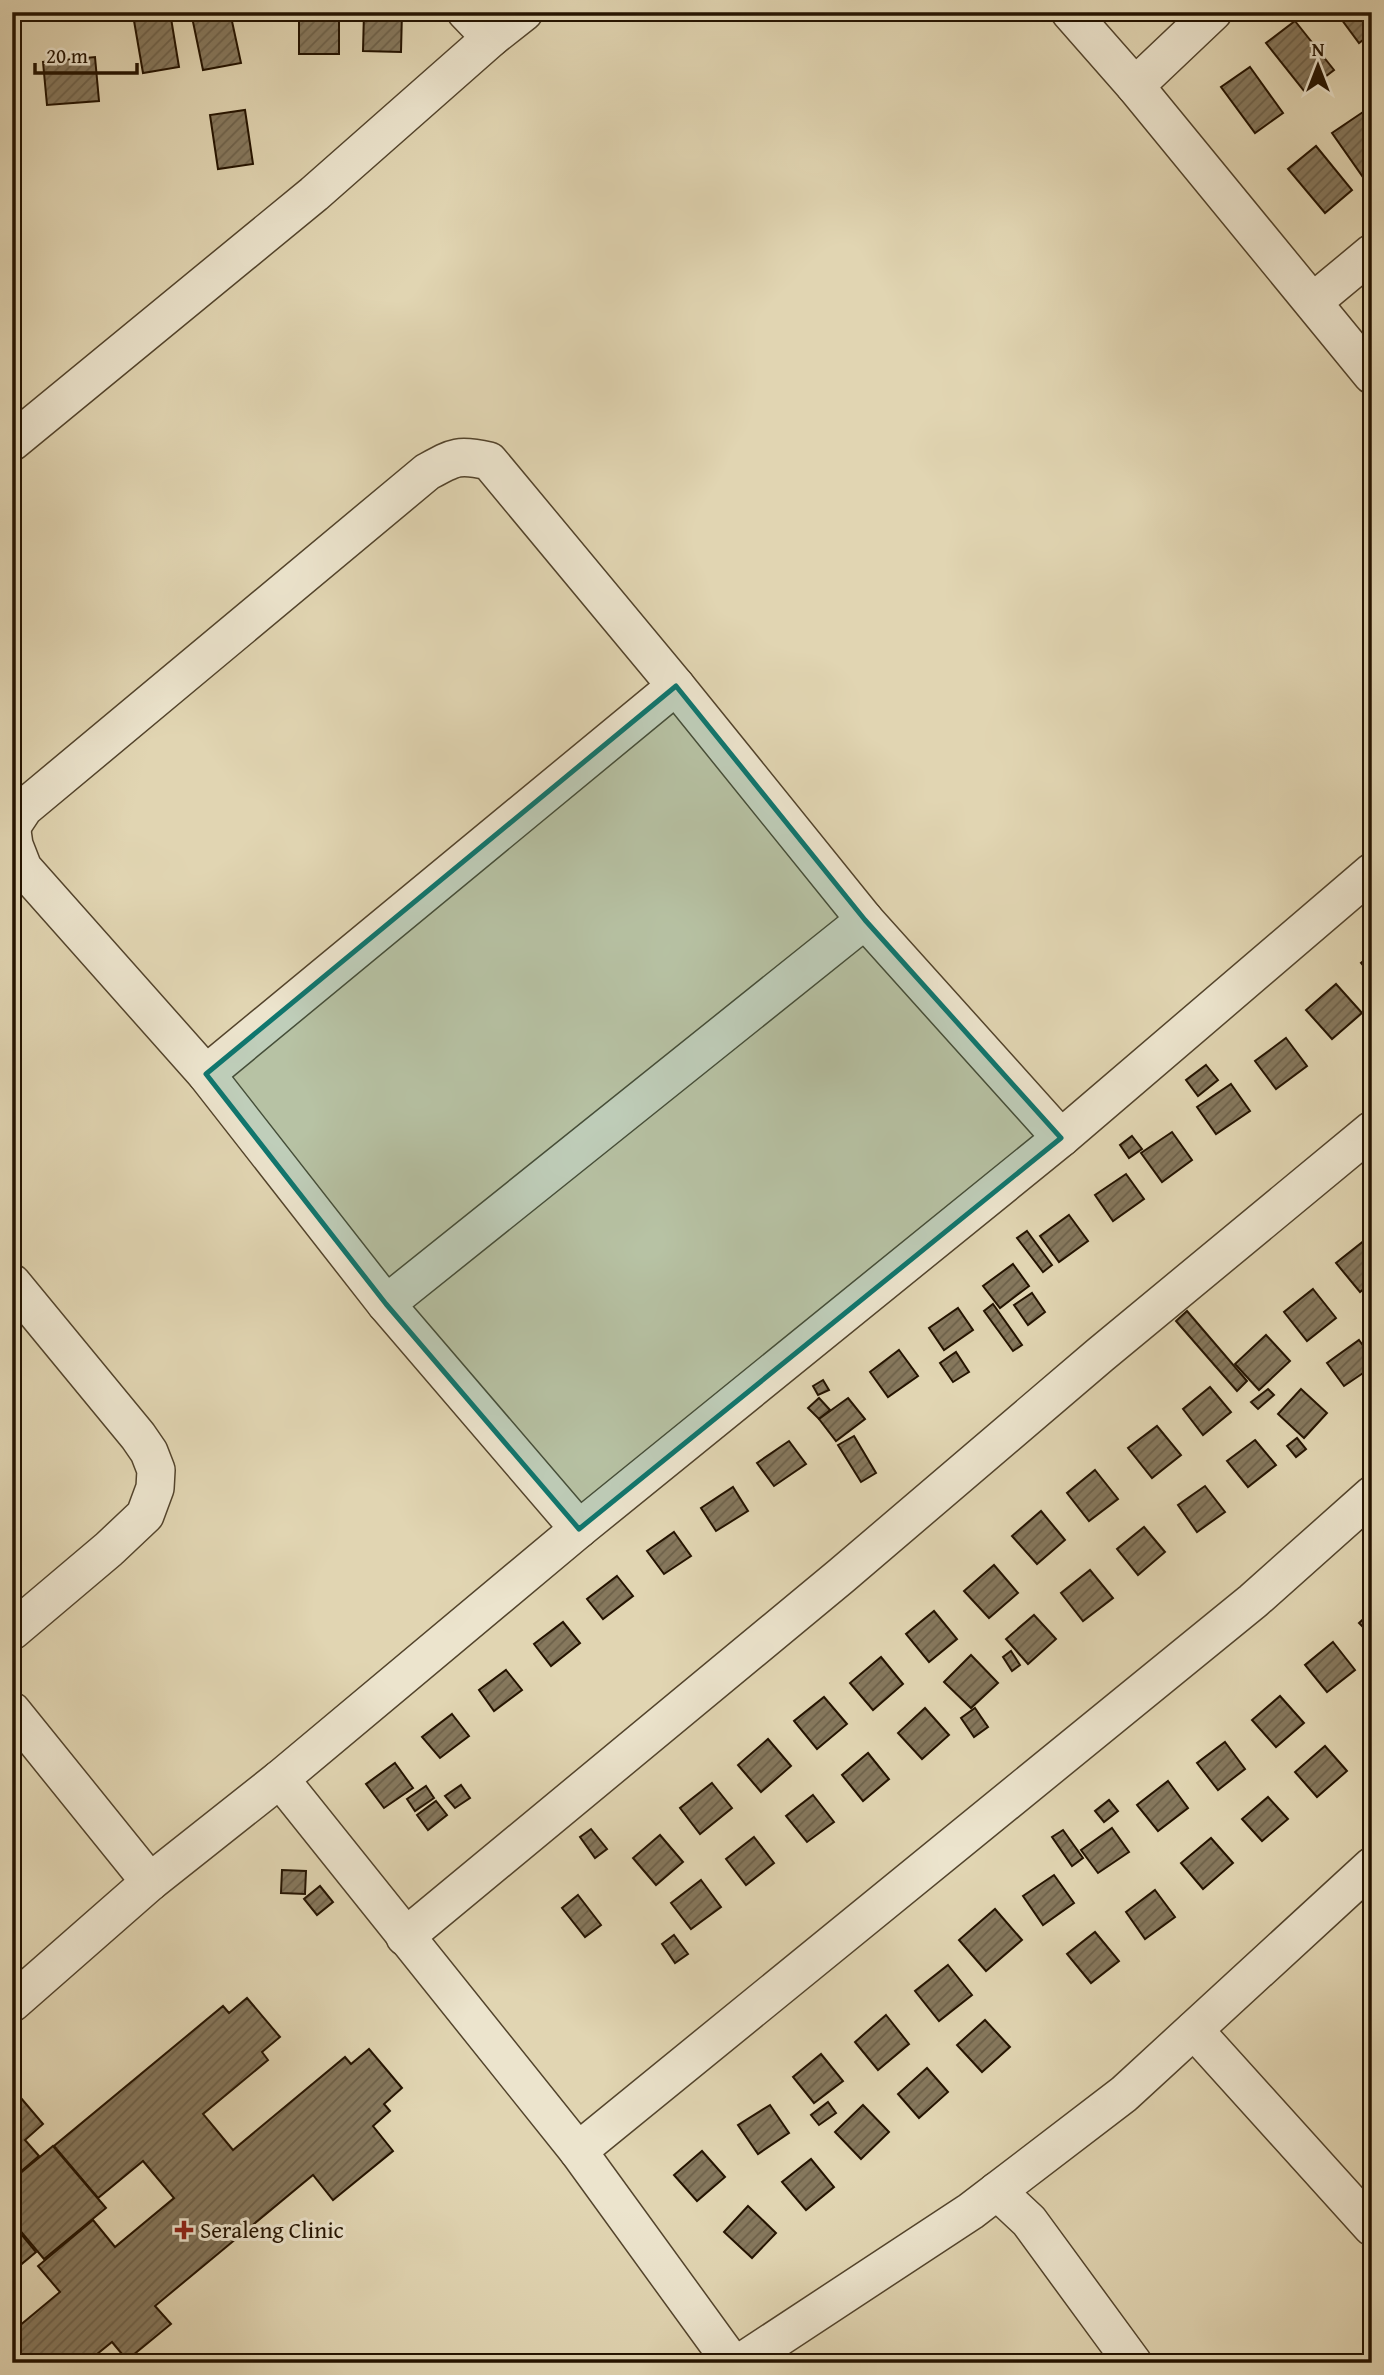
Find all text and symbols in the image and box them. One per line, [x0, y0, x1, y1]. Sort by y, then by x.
scale bar [35, 32, 136, 76]
north arrow [1282, 32, 1352, 102]
text: N [1312, 35, 1325, 63]
text: 20 m [46, 40, 88, 71]
place label: Seraleng Clinic [200, 2213, 344, 2246]
marker: Seraleng Clinic [174, 2220, 194, 2240]

